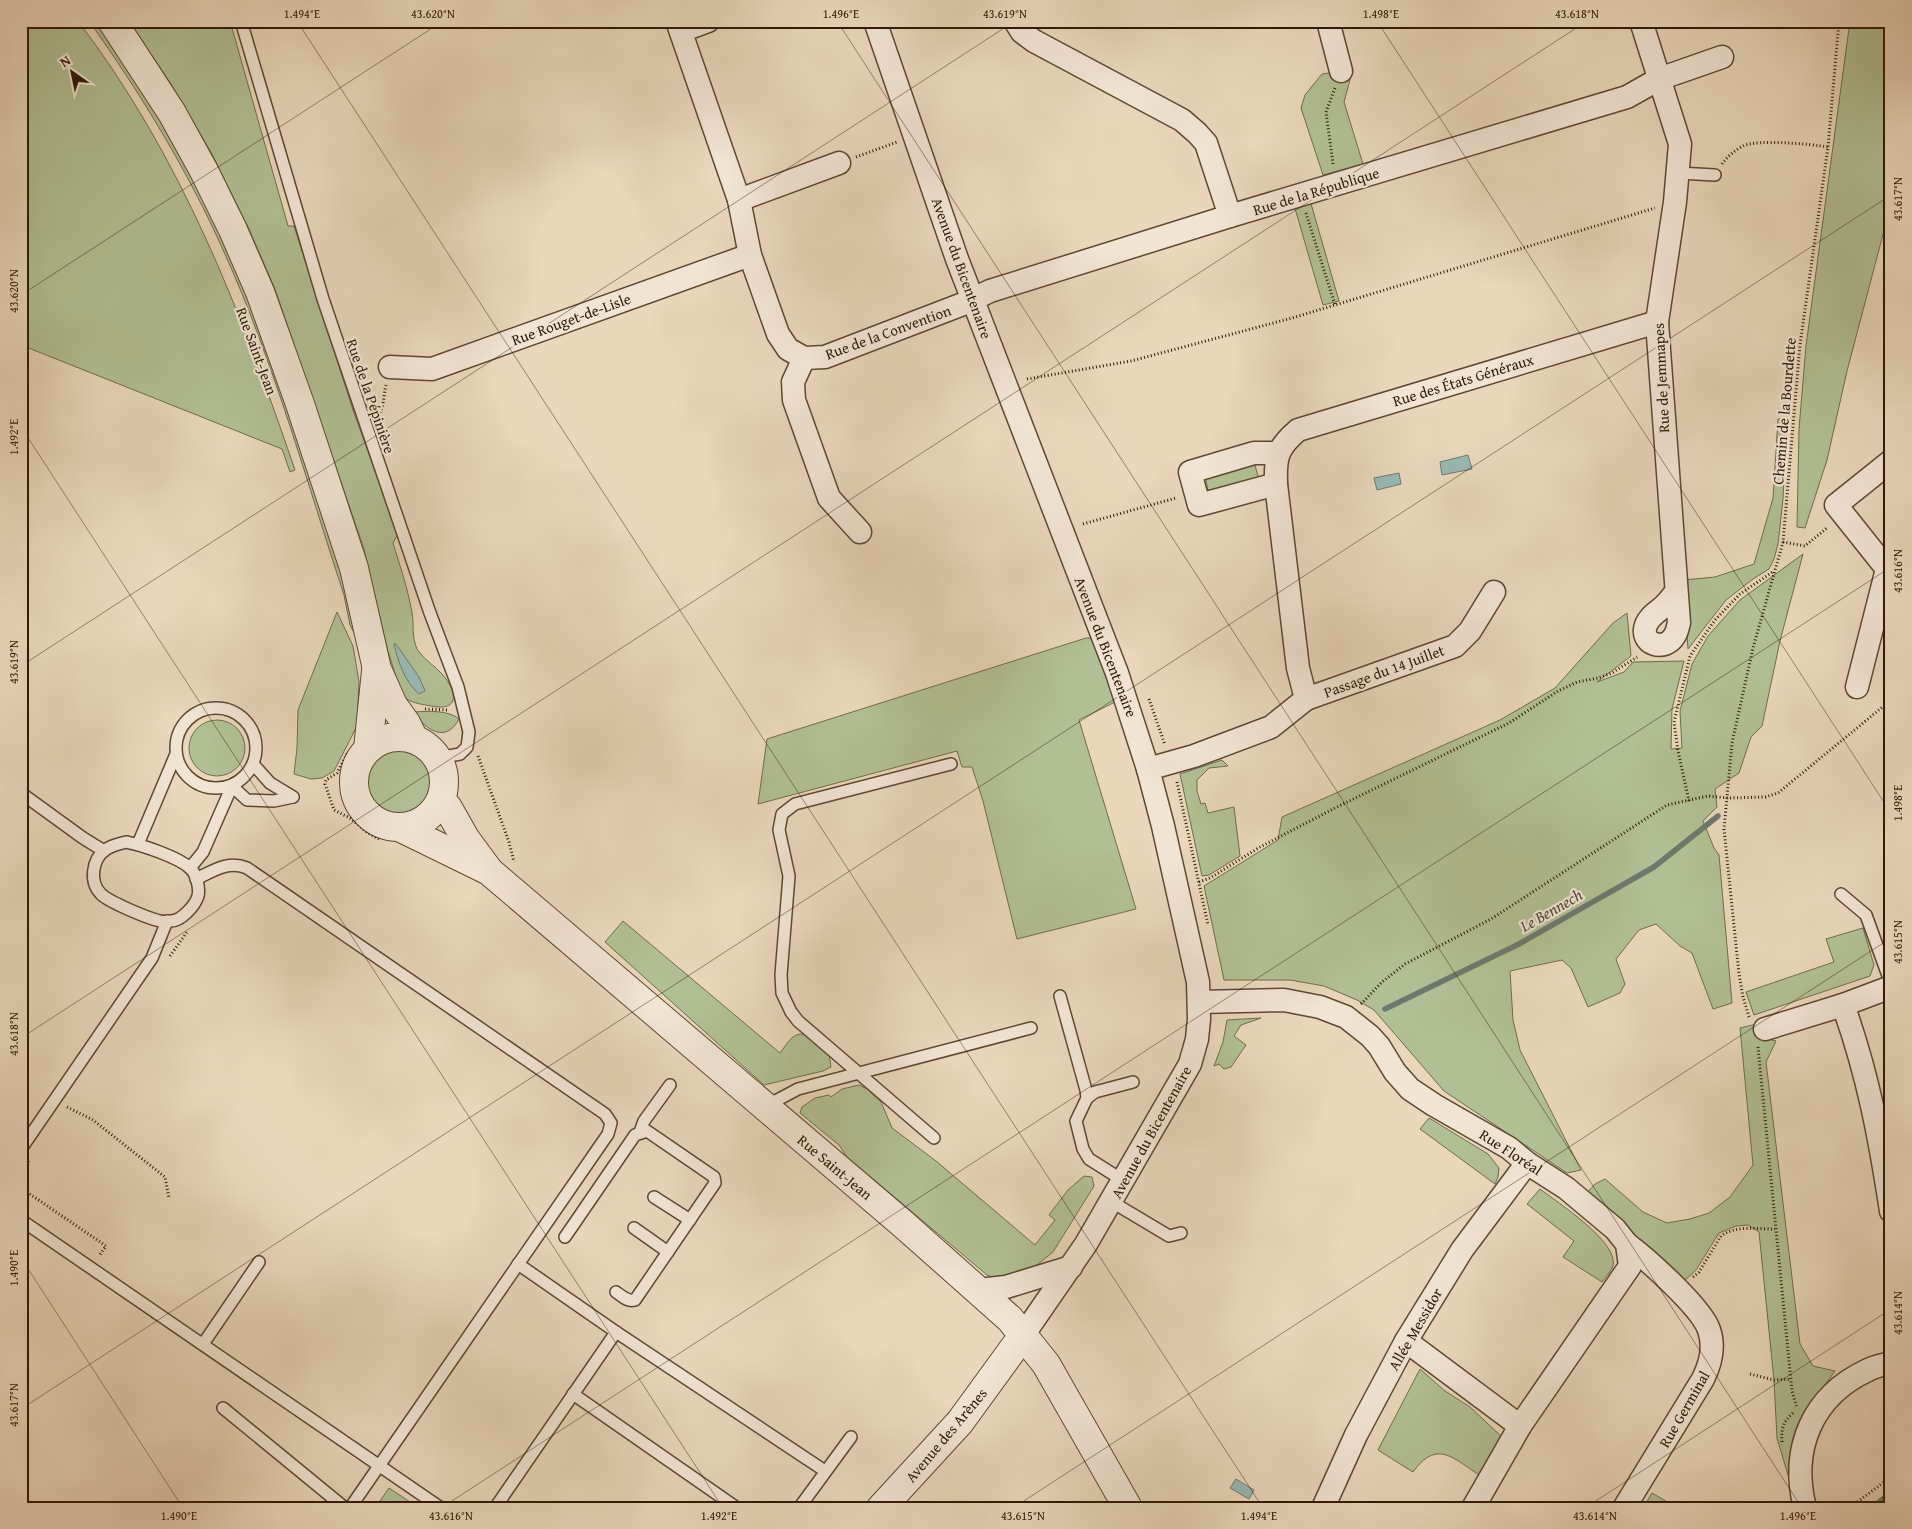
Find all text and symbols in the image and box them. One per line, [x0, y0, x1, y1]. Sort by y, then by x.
text: 1.494°E [284, 5, 320, 22]
text: 43.620°N [411, 5, 455, 22]
text: 1.496°E [823, 5, 859, 22]
text: 43.619°N [983, 5, 1027, 22]
text: 1.498°E [1363, 5, 1399, 22]
text: 43.618°N [1555, 5, 1599, 22]
north arrow [48, 48, 98, 98]
text: N [56, 50, 75, 72]
street label: Rue de la République [1250, 162, 1382, 220]
text: 43.617°N [1889, 177, 1906, 221]
street label: Avenue du Bicentenaire [927, 195, 997, 341]
text: 43.620°N [5, 269, 22, 313]
street label: Rue Rouget-de-Lisle [509, 288, 633, 350]
street label: Rue de la Convention [822, 299, 954, 365]
street label: Rue Saint-Jean [231, 304, 283, 398]
street label: Rue de Jemmapes [1648, 323, 1674, 433]
street label: Rue de la Pépinière [342, 336, 400, 456]
street label: Chemin de la Bourdette [1767, 336, 1801, 486]
street label: Rue des États Généraux [1390, 348, 1536, 411]
text: 1.492°E [5, 419, 22, 455]
text: 43.616°N [1889, 549, 1906, 593]
street label: Avenue du Bicentenaire [1070, 574, 1142, 720]
street label: Passage du 14 Juillet [1321, 639, 1448, 703]
text: 43.619°N [5, 640, 22, 684]
text: 1.498°E [1889, 785, 1906, 821]
water label: Le Bennech [1514, 882, 1587, 938]
text: 43.615°N [1889, 920, 1906, 964]
text: 43.618°N [5, 1012, 22, 1056]
street label: Avenue du Bicentenaire [1106, 1062, 1196, 1202]
street label: Rue Floréal [1476, 1124, 1546, 1180]
street label: Rue Saint-Jean [793, 1129, 877, 1205]
text: 1.490°E [5, 1250, 22, 1286]
street label: Allée Messidor [1383, 1284, 1447, 1374]
text: 43.614°N [1889, 1291, 1906, 1335]
street label: Rue Germinal [1654, 1367, 1714, 1451]
text: 43.617°N [5, 1383, 22, 1427]
street label: Avenue des Arènes [900, 1383, 992, 1487]
text: 1.490°E [161, 1507, 197, 1524]
text: 43.616°N [429, 1507, 473, 1524]
text: 1.492°E [701, 1507, 737, 1524]
text: 43.615°N [1001, 1507, 1045, 1524]
text: 1.494°E [1241, 1507, 1277, 1524]
text: 43.614°N [1573, 1507, 1617, 1524]
text: 1.496°E [1780, 1507, 1816, 1524]

